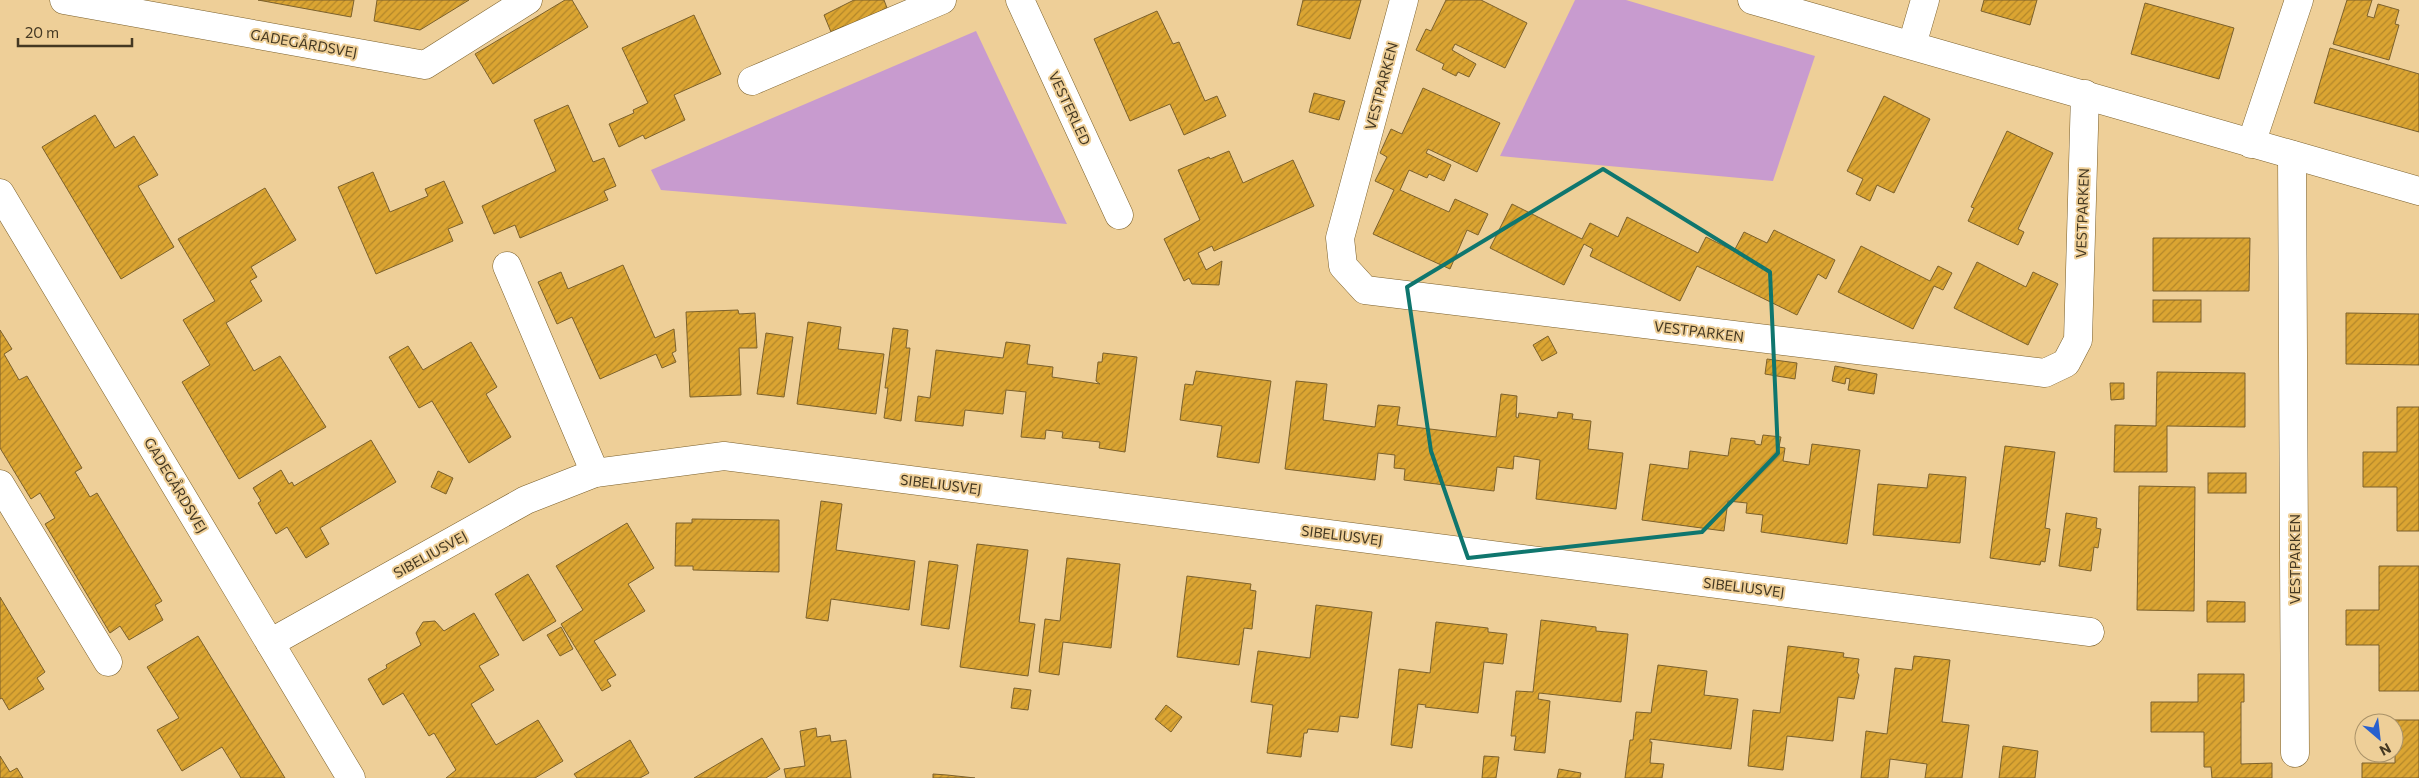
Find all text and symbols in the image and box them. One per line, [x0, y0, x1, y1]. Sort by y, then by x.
scale bar [18, 15, 131, 47]
text: 20 m [25, 23, 59, 41]
street label: GADEGÅRDSVEJ [249, 25, 359, 61]
street label: VESTPARKEN [1361, 40, 1401, 132]
street label: VESTERLED [1046, 68, 1094, 148]
street label: VESTPARKEN [2072, 168, 2092, 258]
street label: VESTPARKEN [1653, 317, 1745, 345]
street label: GADEGÅRDSVEJ [141, 434, 211, 536]
street label: SIBELIUSVEJ [899, 471, 983, 497]
street label: VESTPARKEN [2286, 514, 2303, 604]
street label: SIBELIUSVEJ [1300, 522, 1384, 548]
street label: SIBELIUSVEJ [390, 527, 470, 581]
street label: SIBELIUSVEJ [1702, 574, 1786, 600]
north arrow [2354, 713, 2404, 763]
text: N [2377, 740, 2394, 760]

